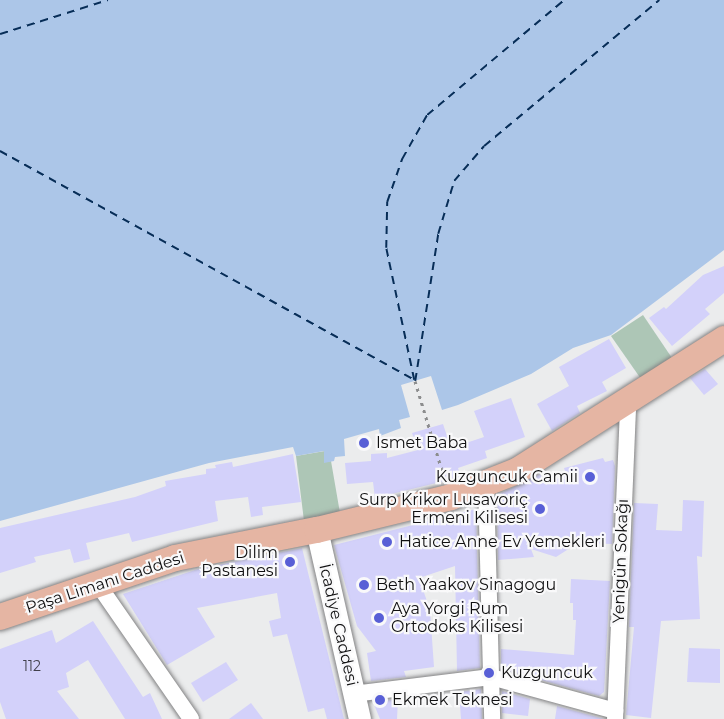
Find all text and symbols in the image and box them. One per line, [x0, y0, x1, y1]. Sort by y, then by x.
place label: Ismet Baba [376, 433, 468, 453]
marker: Ismet Baba [357, 436, 371, 450]
place label: Kuzguncuk Camii [436, 467, 578, 487]
marker: Kuzguncuk Camii [583, 470, 597, 484]
place label: Surp Krikor Lusavoriç Ermeni Kilisesi [359, 490, 528, 528]
street label: Yenigün Sokağı [609, 498, 633, 624]
marker: Surp Krikor Lusavoriç Ermeni Kilisesi [533, 502, 547, 516]
place label: Hatice Anne Ev Yemekleri [399, 532, 605, 552]
marker: Hatice Anne Ev Yemekleri [380, 535, 394, 549]
place label: Dilim Pastanesi [201, 543, 278, 581]
street label: Paşa Limanı Caddesi [23, 548, 187, 618]
marker: Dilim Pastanesi [283, 555, 297, 569]
street label: İcadiye Caddesi [315, 562, 361, 688]
place label: Beth Yaakov Sinagogu [376, 575, 556, 595]
marker: Beth Yaakov Sinagogu [357, 578, 371, 592]
place label: Aya Yorgi Rum Ortodoks Kilisesi [391, 599, 523, 637]
marker: Aya Yorgi Rum Ortodoks Kilisesi [372, 611, 386, 625]
house number: 112 [23, 658, 41, 674]
place label: Kuzguncuk [501, 663, 593, 683]
marker: Kuzguncuk [482, 666, 496, 680]
place label: Ekmek Teknesi [392, 690, 513, 710]
marker: Ekmek Teknesi [373, 693, 387, 707]

